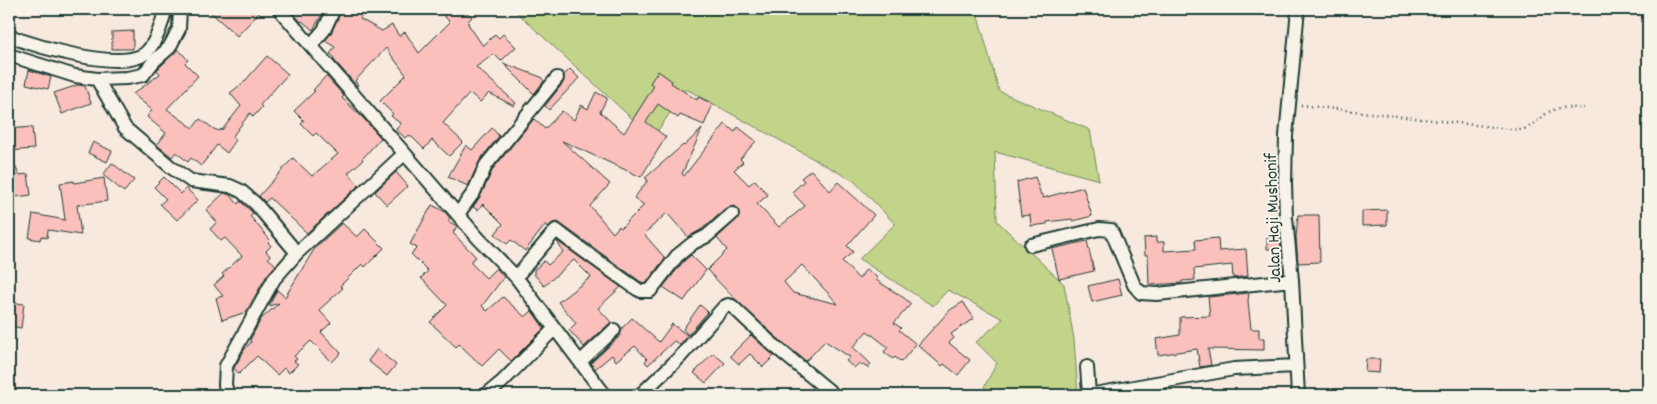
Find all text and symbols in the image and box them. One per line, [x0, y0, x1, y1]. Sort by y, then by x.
street label: Jalan Haji Mushonif [1260, 152, 1289, 283]

